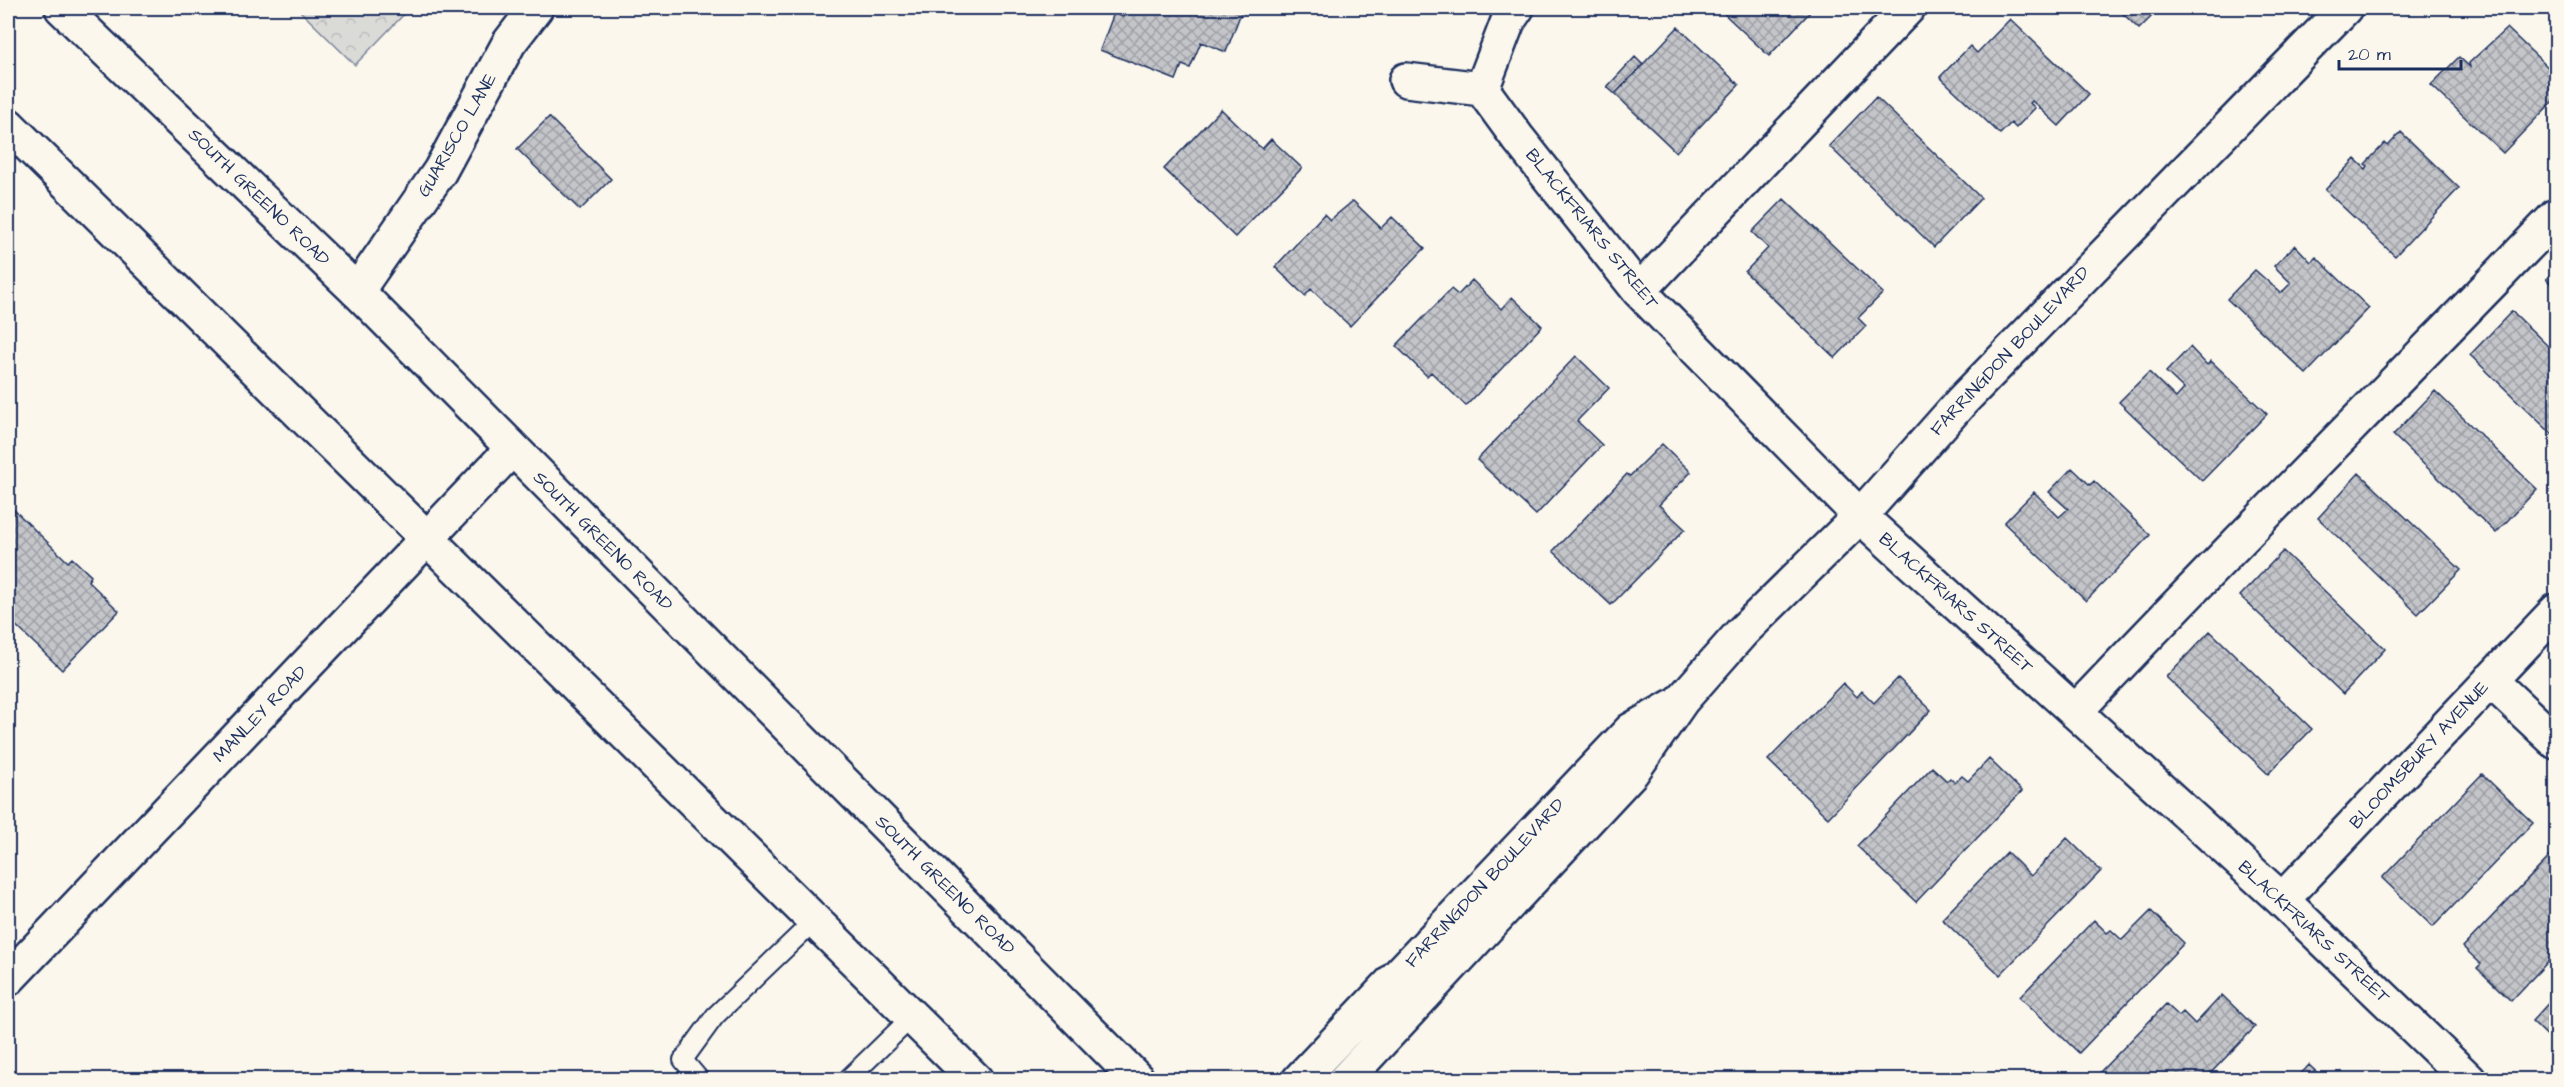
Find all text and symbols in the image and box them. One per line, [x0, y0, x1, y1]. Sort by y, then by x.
scale bar [2339, 33, 2460, 71]
text: 20 m [2348, 42, 2391, 67]
street label: GUARISCO LANE [411, 68, 503, 202]
street label: SOUTH GREENO ROAD [183, 123, 336, 272]
street label: BLACKFRIARS STREET [1519, 144, 1665, 315]
street label: FARRINGDON BOULEVARD [1925, 260, 2096, 441]
street label: SOUTH GREENO ROAD [528, 466, 679, 617]
street label: BLACKFRIARS STREET [1873, 527, 2039, 680]
street label: MANLEY ROAD [207, 660, 313, 768]
street label: BLOOMSBURY AVENUE [2344, 675, 2494, 834]
street label: FARRINGDON BOULEVARD [1400, 792, 1571, 973]
street label: SOUTH GREENO ROAD [870, 810, 1021, 961]
street label: BLACKFRIARS STREET [2232, 855, 2396, 1010]

